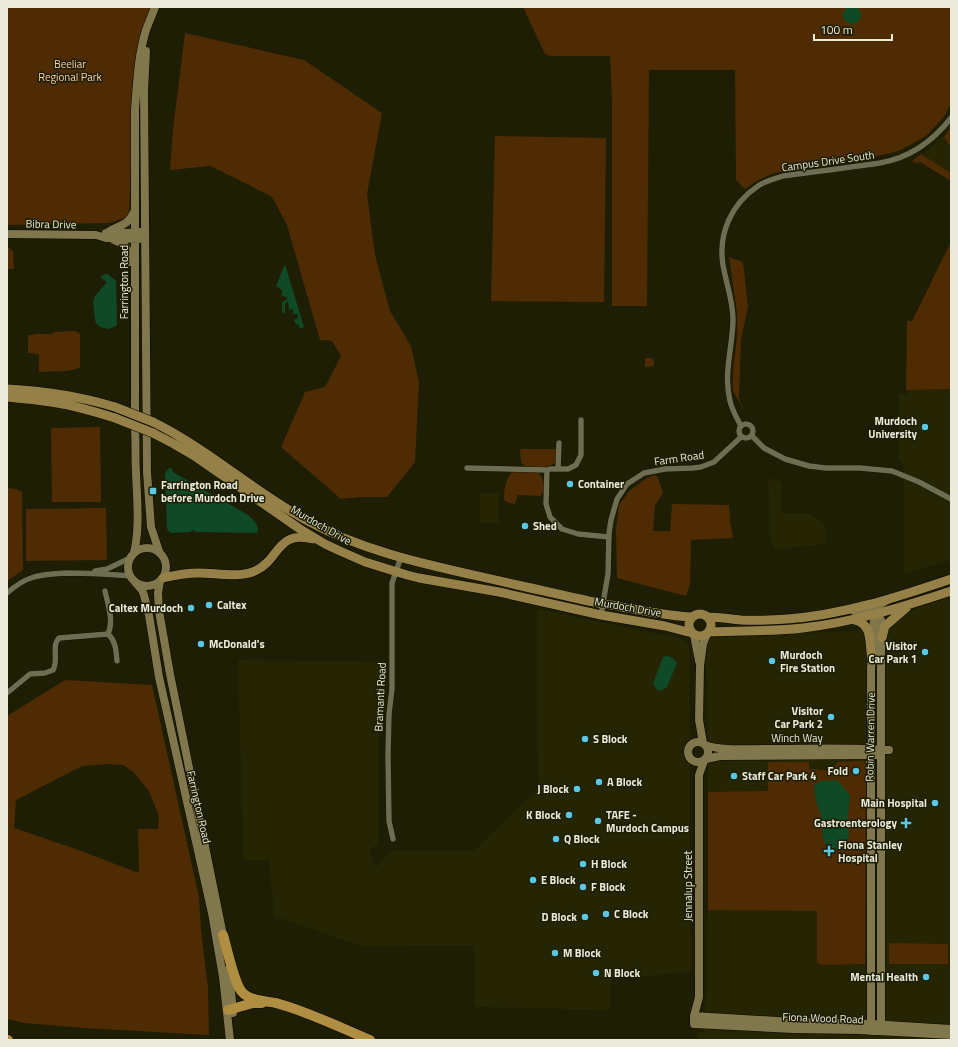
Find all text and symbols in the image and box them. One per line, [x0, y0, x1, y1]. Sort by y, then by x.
scale bar [814, 16, 892, 42]
text: 100 m [820, 20, 853, 39]
park label: Beeliar Regional Park [38, 56, 102, 85]
street label: Campus Drive South [780, 147, 876, 175]
street label: Bibra Drive [25, 216, 77, 232]
street label: Farrington Road [116, 245, 132, 319]
place label: Murdoch University [868, 413, 917, 442]
marker: Murdoch University [920, 422, 930, 432]
street label: Farm Road [653, 447, 705, 469]
place label: Container [578, 476, 624, 492]
place label: Farrington Road before Murdoch Drive [161, 477, 265, 506]
marker: Container [565, 479, 575, 489]
marker: Farrington Road before Murdoch Drive [148, 486, 158, 496]
street label: Murdoch Drive [288, 501, 355, 549]
place label: Shed [533, 518, 557, 534]
marker: Shed [520, 521, 530, 531]
street label: Murdoch Drive [593, 593, 663, 621]
place label: Caltex [217, 597, 247, 613]
place label: Caltex Murdoch [109, 600, 183, 616]
marker: Caltex [204, 600, 214, 610]
marker: Caltex Murdoch [186, 603, 196, 613]
place label: McDonald's [209, 636, 265, 652]
place label: Visitor Car Park 1 [869, 638, 917, 667]
marker: McDonald's [196, 639, 206, 649]
place label: Murdoch Fire Station [780, 647, 835, 676]
marker: Visitor Car Park 1 [920, 647, 930, 657]
marker: Murdoch Fire Station [767, 656, 777, 666]
street label: Bramanti Road [370, 662, 390, 732]
street label: Robin Warren Drive [861, 692, 879, 782]
place label: Visitor Car Park 2 [775, 703, 823, 732]
marker: Visitor Car Park 2 [826, 712, 836, 722]
street label: Winch Way [771, 730, 823, 746]
place label: S Block [593, 731, 628, 747]
marker: S Block [580, 734, 590, 744]
place label: Fold [827, 763, 848, 779]
marker: Fold [851, 766, 861, 776]
place label: Staff Car Park 4 [742, 768, 816, 784]
street label: Farrington Road [183, 769, 215, 845]
marker: Staff Car Park 4 [729, 771, 739, 781]
place label: A Block [607, 774, 642, 790]
marker: A Block [594, 777, 604, 787]
place label: J Block [537, 781, 569, 797]
marker: J Block [572, 784, 582, 794]
place label: Main Hospital [861, 795, 927, 811]
marker: Main Hospital [930, 798, 940, 808]
place label: K Block [526, 807, 561, 823]
place label: TAFE - Murdoch Campus [606, 807, 689, 836]
marker: K Block [564, 810, 574, 820]
place label: Gastroenterology [814, 815, 897, 831]
marker: TAFE - Murdoch Campus [593, 816, 603, 826]
marker: Gastroenterology [900, 817, 912, 829]
place label: Q Block [564, 831, 600, 847]
marker: Q Block [551, 834, 561, 844]
place label: Fiona Stanley Hospital [838, 837, 903, 866]
marker: Fiona Stanley Hospital [823, 845, 835, 857]
street label: Jennalup Street [680, 850, 696, 921]
place label: H Block [591, 856, 627, 872]
marker: H Block [578, 859, 588, 869]
place label: E Block [541, 872, 576, 888]
marker: E Block [528, 875, 538, 885]
place label: F Block [591, 879, 626, 895]
marker: F Block [578, 882, 588, 892]
place label: C Block [614, 906, 649, 922]
place label: D Block [541, 909, 577, 925]
marker: C Block [601, 909, 611, 919]
marker: D Block [580, 912, 590, 922]
place label: M Block [563, 945, 601, 961]
marker: M Block [550, 948, 560, 958]
place label: N Block [604, 965, 640, 981]
marker: N Block [591, 968, 601, 978]
place label: Mental Health [850, 969, 918, 985]
marker: Mental Health [921, 972, 931, 982]
street label: Fiona Wood Road [782, 1009, 864, 1027]

